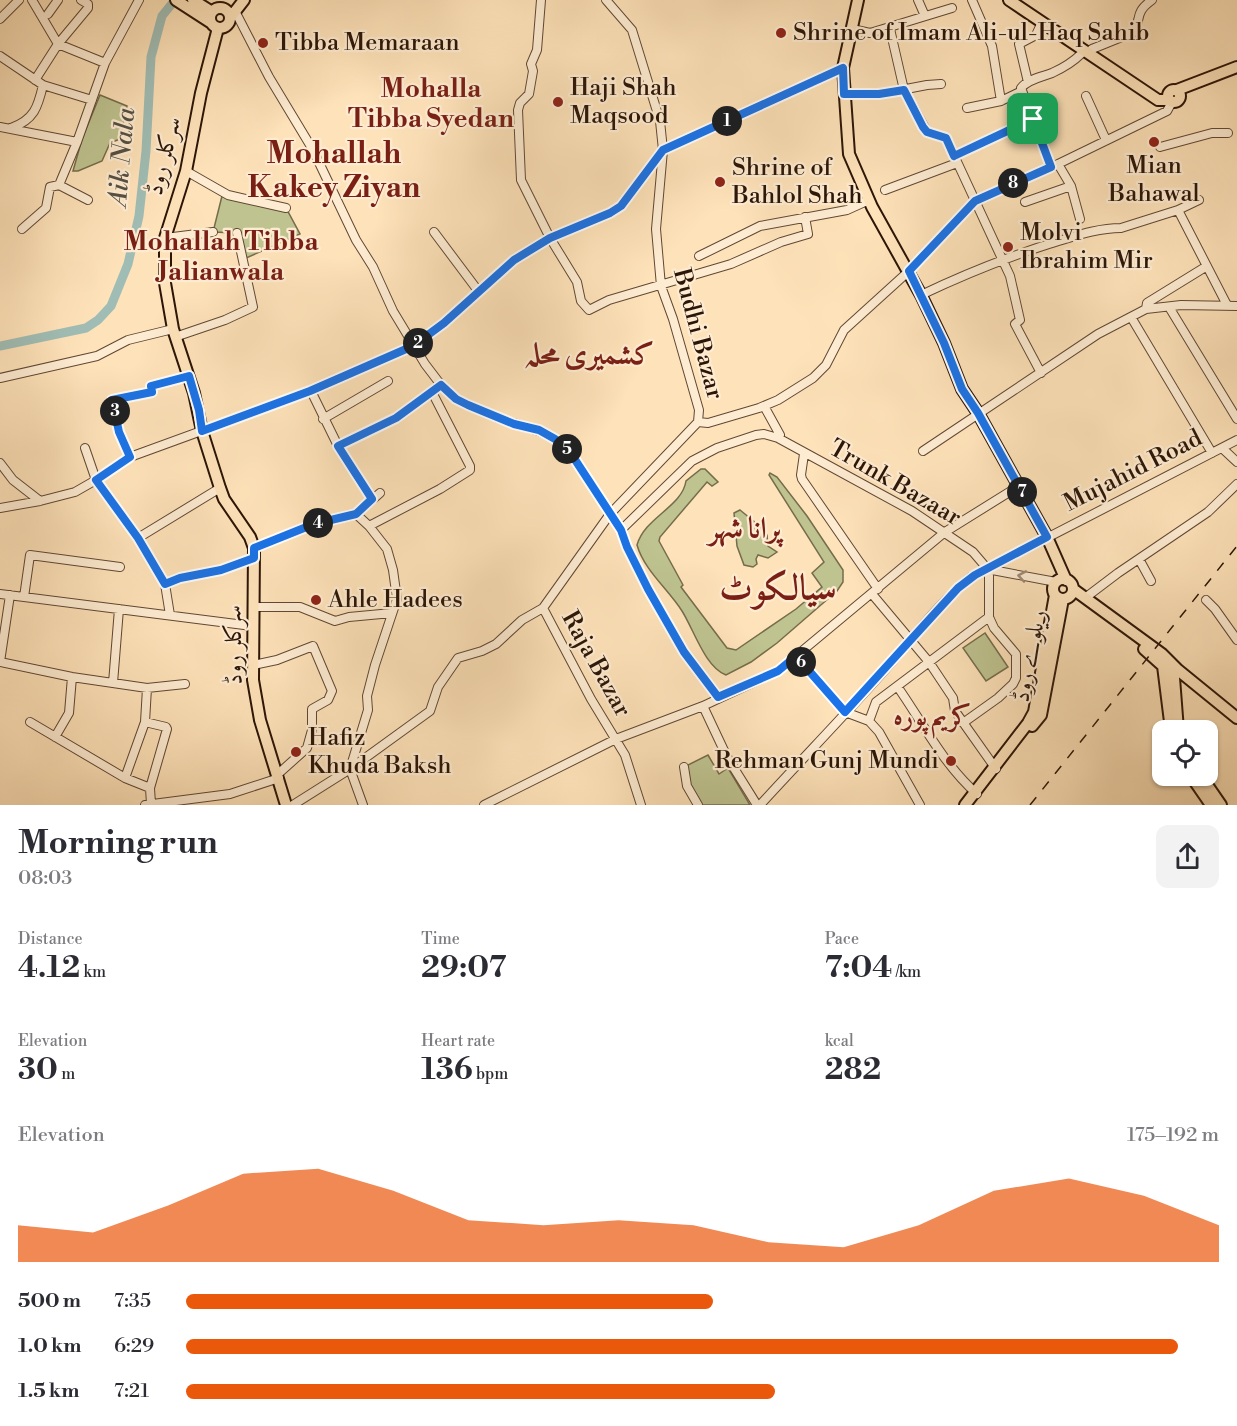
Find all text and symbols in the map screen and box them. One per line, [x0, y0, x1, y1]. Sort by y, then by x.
place label: Shrine of Imam Ali-ul-Haq Sahib [793, 18, 1149, 48]
marker: Shrine of Imam Ali-ul-Haq Sahib [774, 26, 788, 40]
place label: Tibba Memaraan [275, 28, 459, 58]
marker: Tibba Memaraan [256, 36, 270, 50]
district label: Mohalla Tibba Syedan [348, 73, 514, 135]
place label: Haji Shah Maqsood [570, 73, 677, 131]
pin [1007, 93, 1058, 144]
marker: Haji Shah Maqsood [551, 95, 565, 109]
icon: arrive [1016, 102, 1049, 135]
water label: Aik Nala [101, 106, 142, 211]
pin: 1 [712, 106, 742, 136]
text: 1 [723, 111, 731, 131]
street label: سرکلر روڈ [140, 114, 188, 198]
district label: Mohallah Kakey Ziyan [248, 135, 421, 207]
marker: Mian Bahawal [1147, 135, 1161, 149]
place label: Mian Bahawal [1107, 151, 1200, 209]
place label: Shrine of Bahlol Shah [731, 153, 863, 211]
pin: 8 [998, 168, 1028, 198]
text: 8 [1008, 173, 1018, 193]
marker: Shrine of Bahlol Shah [713, 175, 727, 189]
place label: Molvi Ibrahim Mir [1020, 218, 1153, 276]
district label: Mohallah Tibba Jalianwala [124, 226, 319, 288]
marker: Molvi Ibrahim Mir [1001, 240, 1015, 254]
street label: Budhi Bazar [666, 264, 730, 403]
pin: 2 [403, 328, 433, 358]
text: 2 [413, 333, 423, 353]
district label: کشمیری محلہ [524, 336, 654, 374]
pin: 3 [100, 396, 130, 426]
text: 3 [110, 401, 120, 421]
street label: Mujahid Road [1059, 423, 1208, 519]
street label: Trunk Bazaar [824, 433, 966, 533]
pin: 5 [552, 434, 582, 464]
text: 5 [562, 439, 572, 459]
pin: 7 [1007, 477, 1037, 507]
text: 7 [1017, 482, 1027, 502]
pin: 4 [303, 508, 333, 538]
district label: پرانا شہر [706, 510, 784, 548]
text: 4 [313, 513, 323, 533]
district label: سیالکوٹ [719, 566, 837, 611]
one-way arrow [1017, 570, 1027, 582]
place label: Ahle Hadees [327, 585, 463, 615]
marker: Ahle Hadees [309, 593, 323, 607]
street label: سرکلر روڈ [218, 605, 250, 685]
street label: Raja Bazar [554, 605, 638, 723]
street label: ریلوے روڈ [1006, 607, 1054, 705]
pin: 6 [786, 647, 816, 677]
text: 6 [796, 652, 806, 672]
district label: کریم پورہ [893, 701, 971, 739]
map controls [1152, 720, 1218, 786]
button: locate [1152, 720, 1218, 786]
place label: Hafiz Khuda Baksh [308, 723, 452, 781]
marker: Hafiz Khuda Baksh [289, 745, 303, 759]
place label: Rehman Gunj Mundi [714, 746, 939, 776]
marker: Rehman Gunj Mundi [944, 754, 958, 768]
text: Morning run [18, 823, 218, 864]
button: share [1156, 825, 1219, 888]
text: 08:03 [18, 866, 72, 891]
text: Distance [18, 929, 83, 949]
text: Time [421, 929, 460, 949]
text: Pace [825, 929, 859, 949]
text: 4.12 [18, 949, 80, 987]
text: 29:07 [421, 949, 506, 987]
text: 7:04 [825, 949, 892, 987]
text: km [80, 962, 106, 982]
text: /km [892, 962, 921, 982]
text: Elevation [18, 1031, 87, 1051]
text: Heart rate [421, 1031, 495, 1051]
text: kcal [825, 1031, 854, 1051]
text: 30 [18, 1051, 58, 1089]
text: 136 [421, 1051, 473, 1089]
text: 282 [825, 1051, 881, 1089]
text: m [58, 1064, 75, 1084]
text: bpm [473, 1064, 508, 1084]
text: Elevation [18, 1123, 105, 1148]
text: 175–192 m [1127, 1123, 1219, 1148]
text: 500 m [18, 1289, 81, 1314]
text: 7:35 [114, 1289, 151, 1314]
text: 1.0 km [18, 1334, 82, 1359]
text: 6:29 [114, 1334, 154, 1359]
text: 1.5 km [18, 1379, 79, 1404]
text: 7:21 [114, 1379, 149, 1404]

